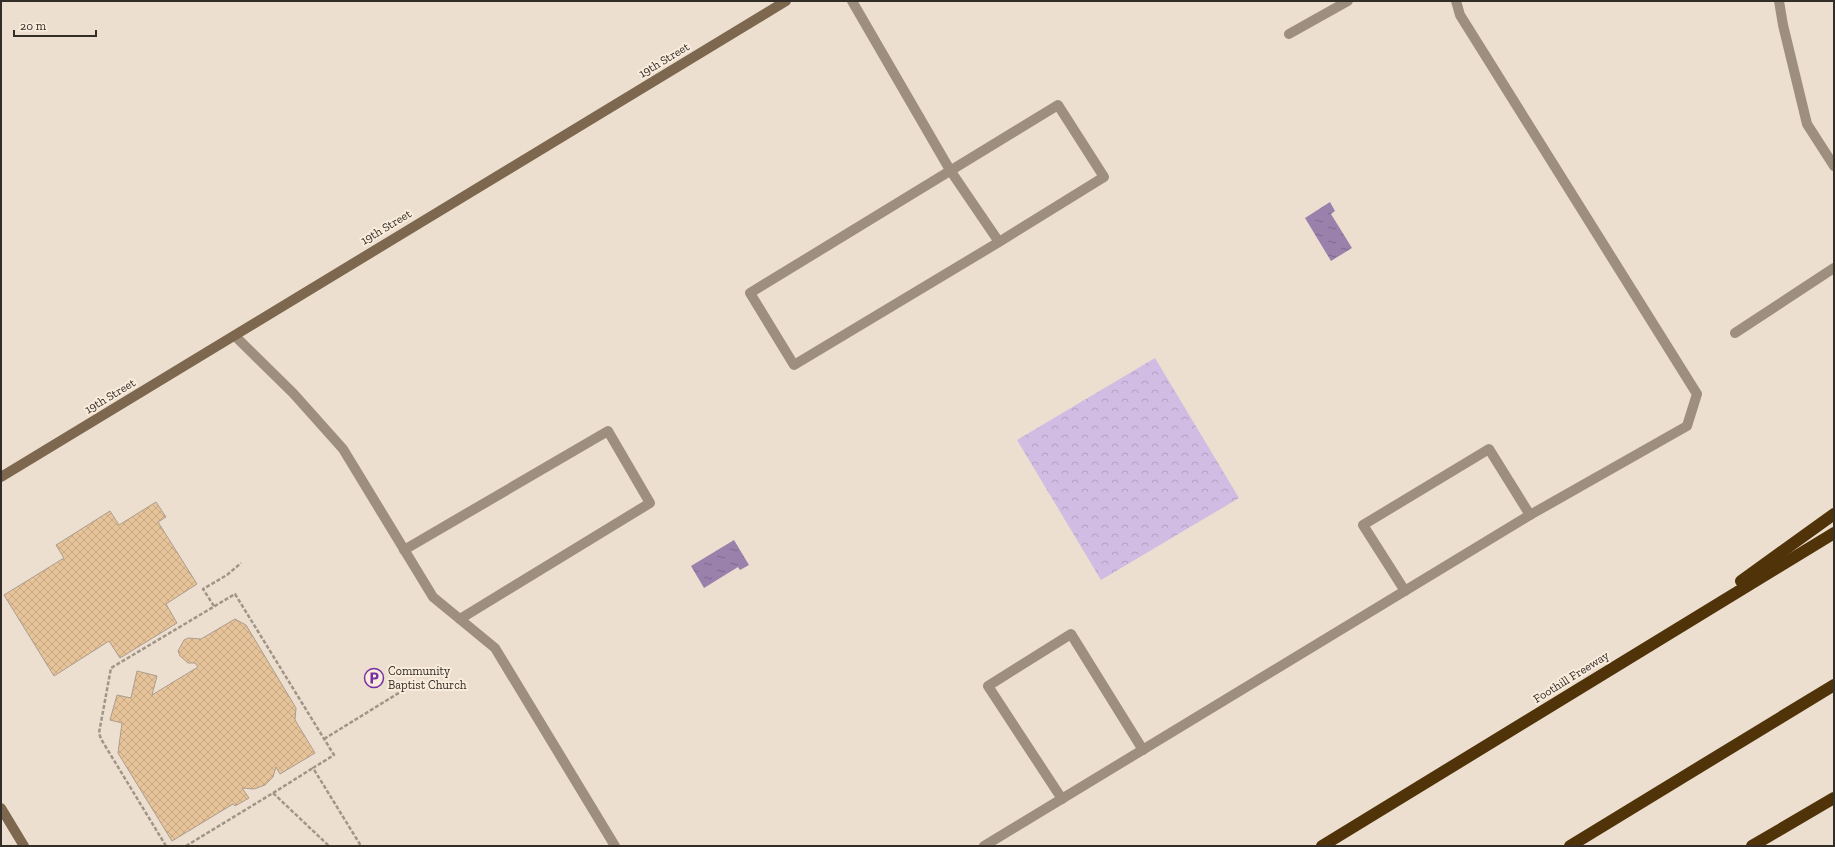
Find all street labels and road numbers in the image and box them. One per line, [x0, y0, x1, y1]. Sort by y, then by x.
street label: 19th Street [636, 39, 692, 81]
street label: 19th Street [358, 206, 414, 248]
street label: 19th Street [82, 375, 138, 417]
street label: Foothill Freeway [1531, 648, 1612, 706]

